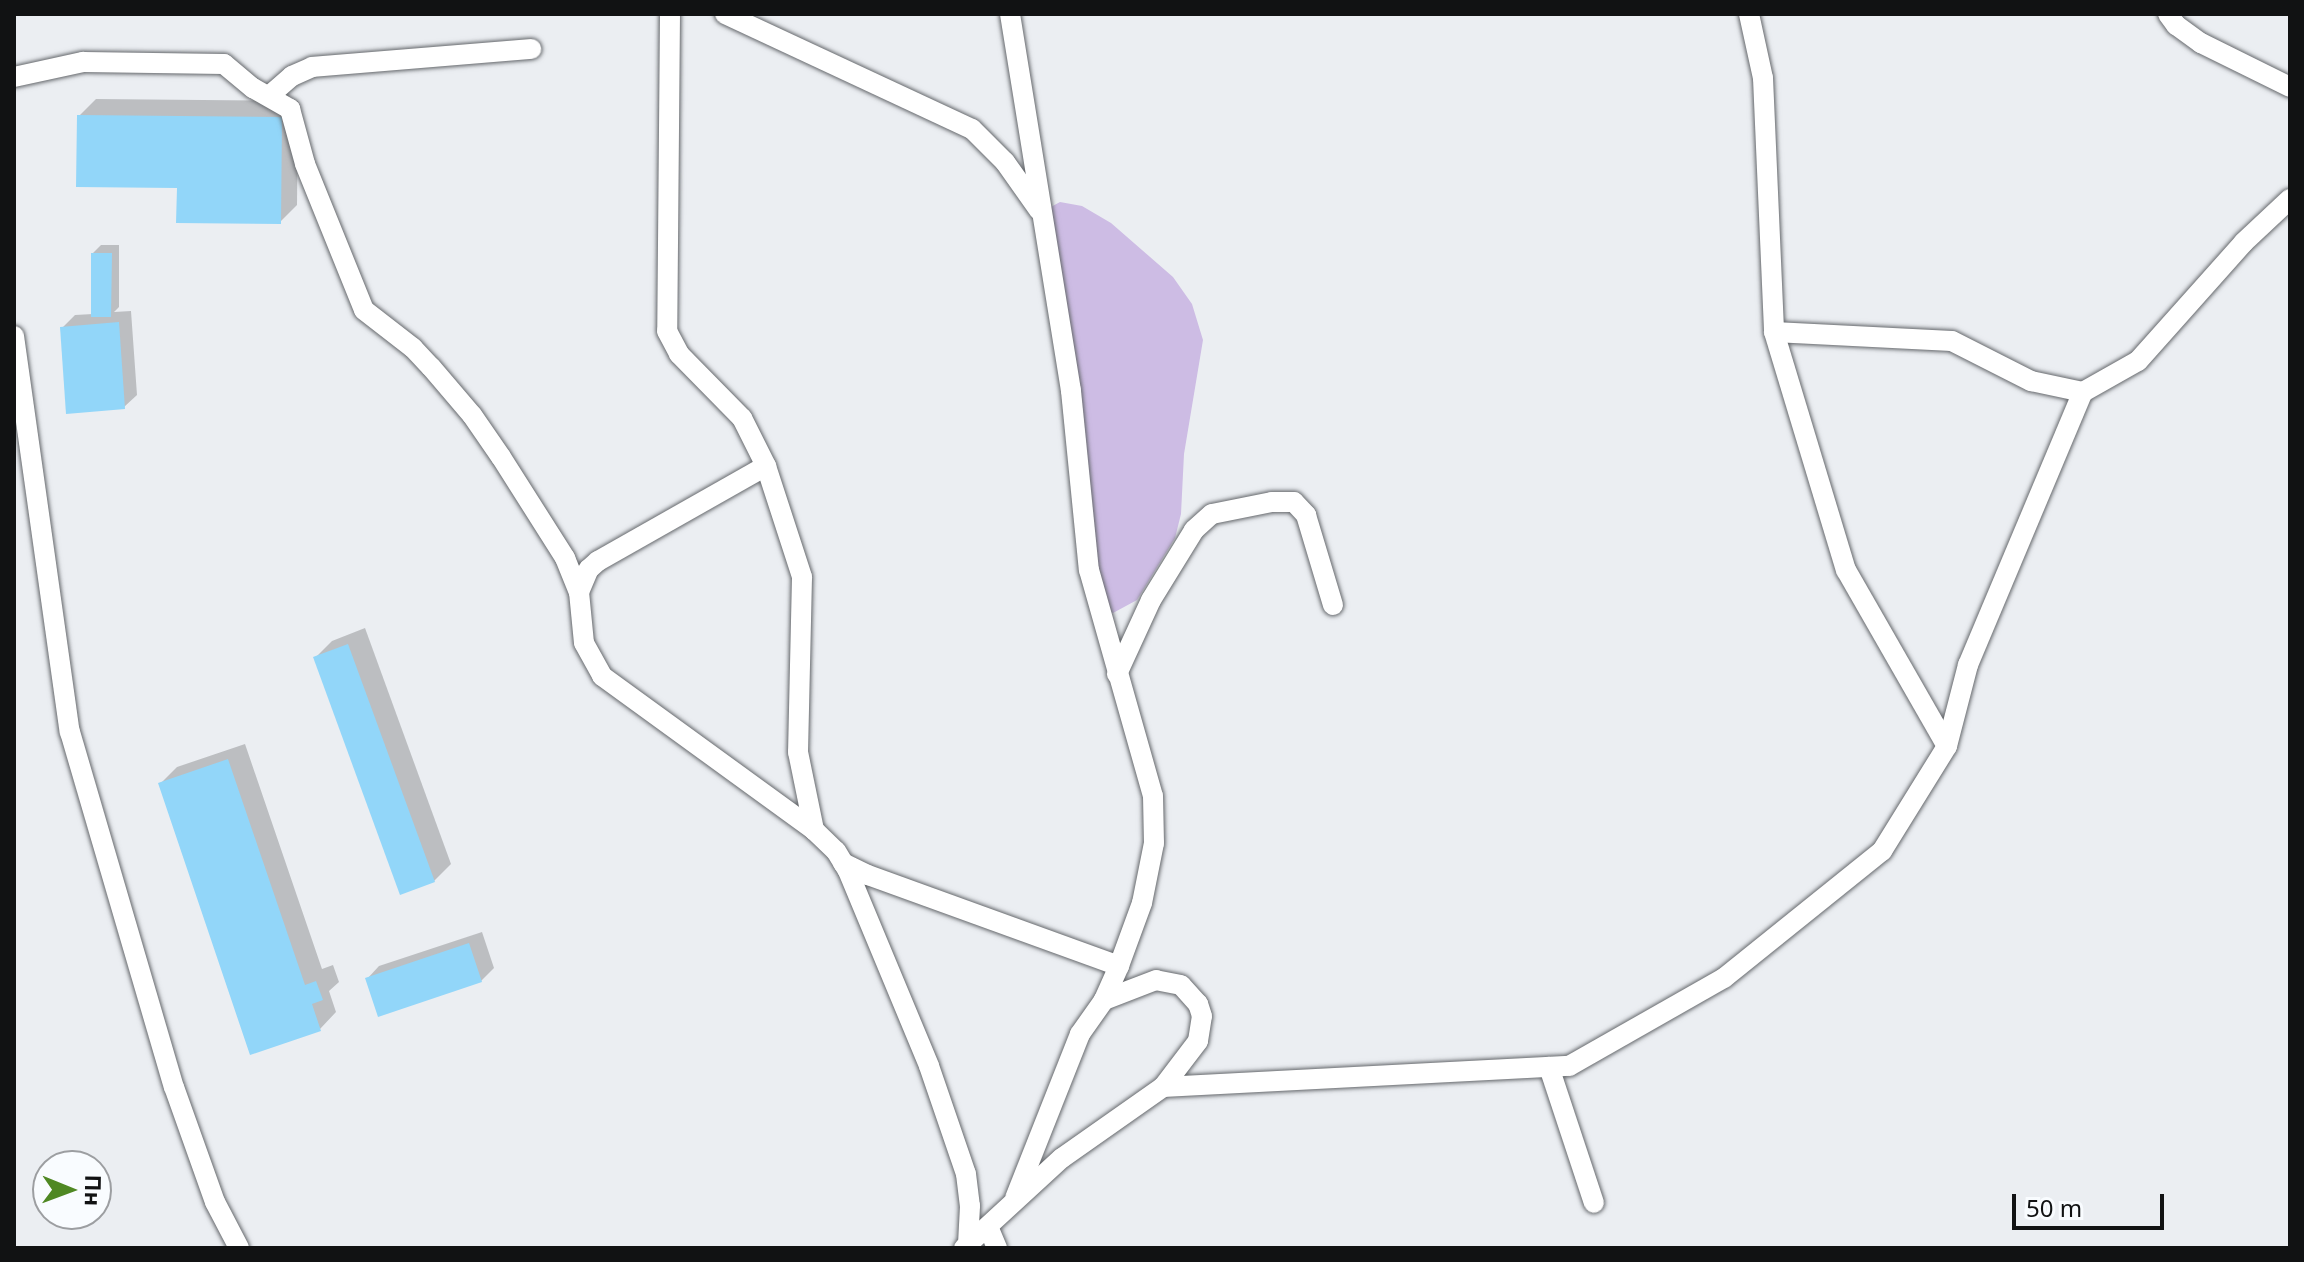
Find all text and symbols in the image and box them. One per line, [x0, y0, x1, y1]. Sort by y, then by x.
north arrow [32, 1150, 112, 1230]
text: Пн [79, 1175, 109, 1206]
scale bar [2016, 1178, 2168, 1228]
text: 50 m [2026, 1191, 2082, 1224]

